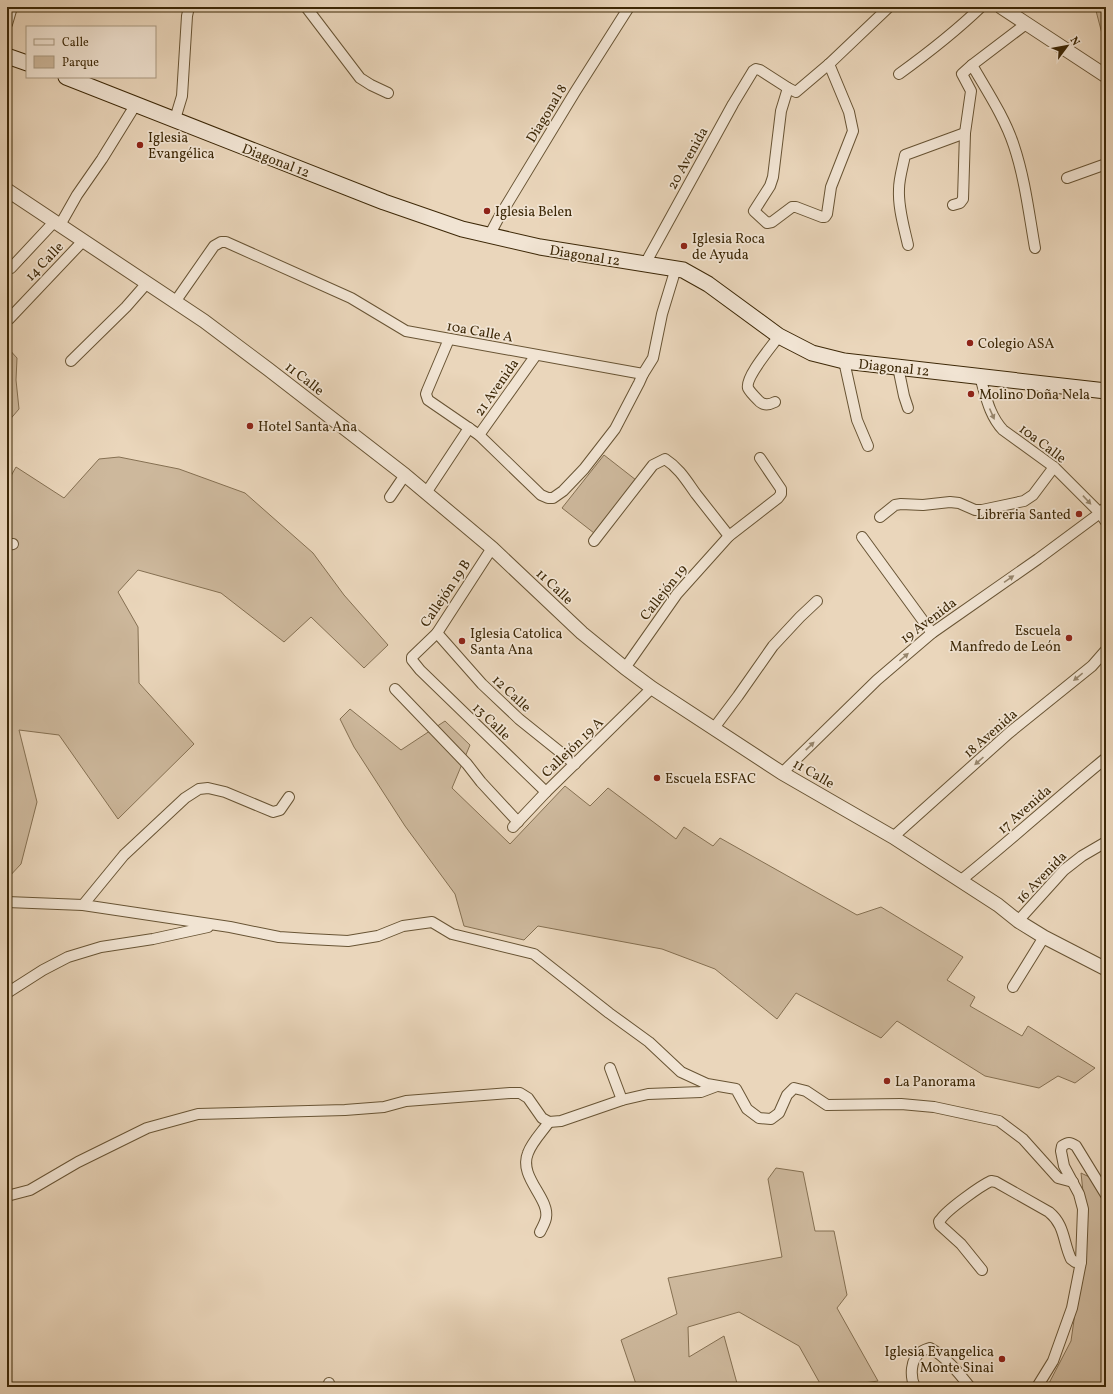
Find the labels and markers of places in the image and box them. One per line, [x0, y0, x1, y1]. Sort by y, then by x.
place label: Iglesia Evangélica [148, 129, 215, 164]
marker: Iglesia Evangélica [135, 140, 145, 150]
place label: Iglesia Belen [495, 203, 572, 222]
marker: Iglesia Belen [482, 206, 492, 216]
place label: Iglesia Roca de Ayuda [692, 230, 765, 265]
marker: Iglesia Roca de Ayuda [679, 241, 689, 251]
place label: Colegio ASA [978, 335, 1054, 354]
marker: Colegio ASA [965, 338, 975, 348]
place label: Molino Doña Nela [979, 386, 1090, 405]
marker: Molino Doña Nela [966, 389, 976, 399]
place label: Hotel Santa Ana [258, 418, 357, 437]
marker: Hotel Santa Ana [245, 421, 255, 431]
place label: Libreria Santed [977, 506, 1071, 525]
marker: Libreria Santed [1074, 509, 1084, 519]
place label: Escuela Manfredo de León [950, 622, 1061, 657]
place label: Iglesia Catolica Santa Ana [470, 625, 563, 660]
marker: Escuela Manfredo de León [1064, 633, 1074, 643]
marker: Iglesia Catolica Santa Ana [457, 636, 467, 646]
place label: Escuela ESFAC [665, 770, 756, 789]
marker: Escuela ESFAC [652, 773, 662, 783]
place label: La Panorama [895, 1073, 976, 1092]
marker: La Panorama [882, 1076, 892, 1086]
place label: Iglesia Evangelica Monte Sinai [885, 1343, 994, 1378]
marker: Iglesia Evangelica Monte Sinai [997, 1354, 1007, 1364]

